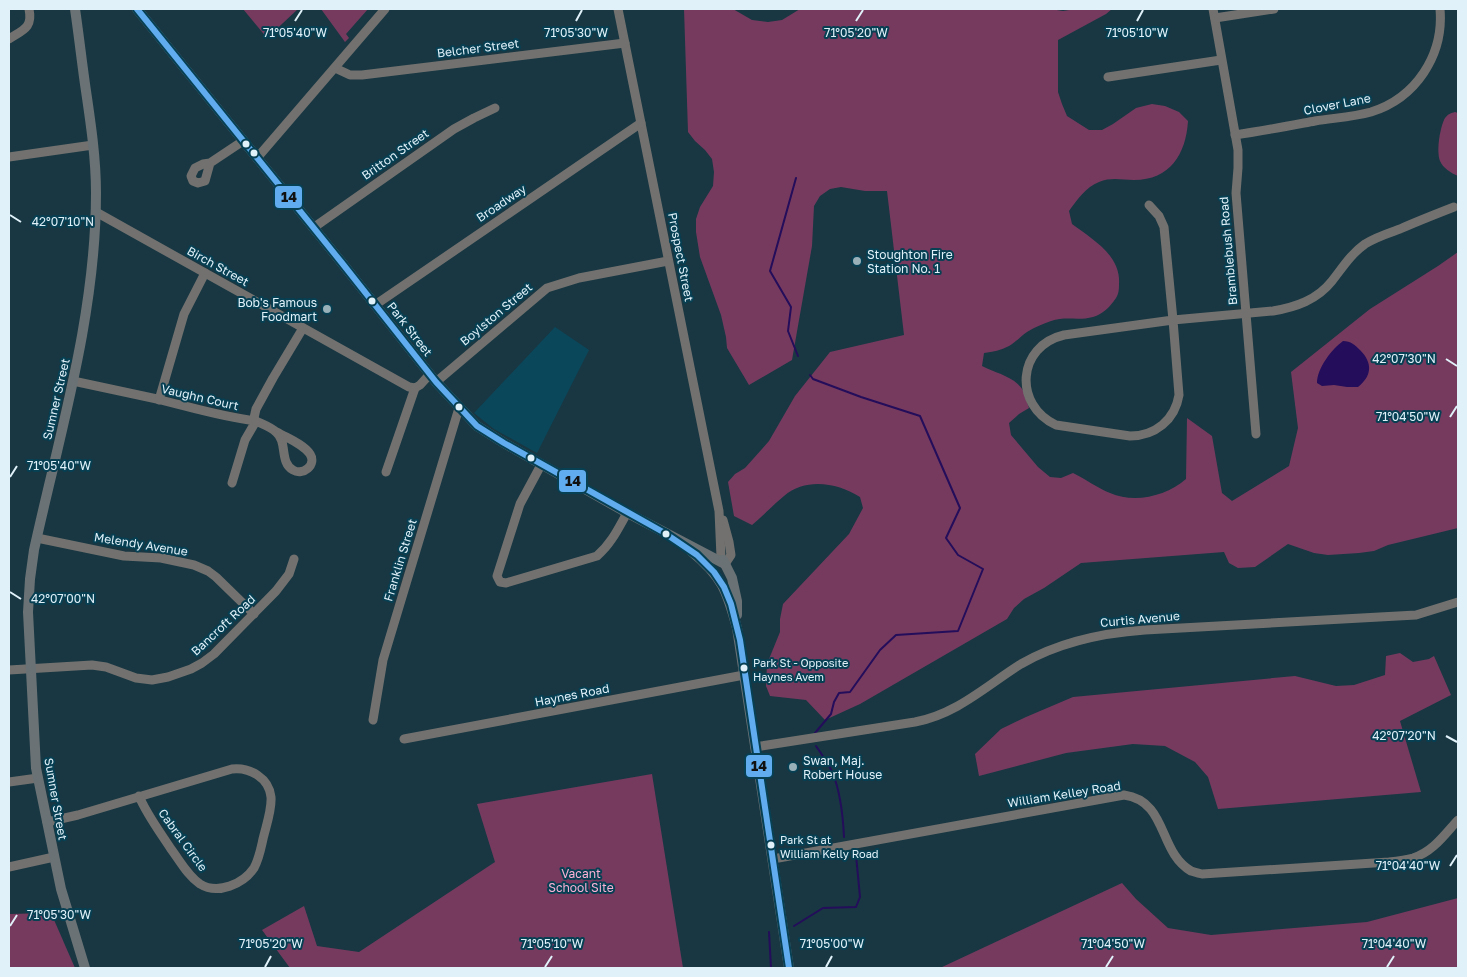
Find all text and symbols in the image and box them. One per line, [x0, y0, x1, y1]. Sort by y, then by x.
text: 71°05'40"W [263, 25, 328, 40]
text: 71°05'30"W [544, 25, 608, 40]
text: 71°05'20"W [824, 25, 888, 40]
text: 71°05'10"W [1106, 25, 1169, 40]
street label: Belcher Street [436, 35, 520, 60]
street label: Clover Lane [1302, 90, 1372, 118]
street label: Britton Street [359, 125, 432, 183]
unlabelled marker [241, 139, 251, 149]
unlabelled marker [249, 148, 259, 158]
street label: Broadway [473, 181, 529, 225]
line badge: 14 [274, 185, 303, 209]
text: 14 [281, 188, 297, 205]
street label: Bramblebush Road [1216, 196, 1240, 306]
street label: Prospect Street [665, 211, 697, 303]
text: 42°07'10"N [32, 214, 94, 229]
street label: Birch Street [185, 243, 252, 289]
place label: Stoughton Fire Station No. 1 [867, 247, 953, 276]
marker: Stoughton Fire Station No. 1 [851, 255, 863, 267]
street label: Boylston Street [457, 279, 535, 349]
place label: Bob's Famous Foodmart [237, 295, 317, 324]
unlabelled marker [367, 296, 377, 306]
street label: Park Street [384, 299, 436, 359]
marker: Bob's Famous Foodmart [321, 303, 333, 315]
text: 42°07'30"N [1372, 351, 1436, 366]
street label: Sumner Street [39, 357, 73, 441]
street label: Vaughn Court [160, 381, 240, 413]
unlabelled marker [454, 402, 464, 412]
text: 71°04'50"W [1376, 409, 1441, 424]
unlabelled marker [526, 453, 536, 463]
text: 71°05'40"W [27, 458, 92, 473]
line badge: 14 [558, 469, 587, 493]
text: 14 [565, 472, 581, 489]
street label: Franklin Street [380, 517, 420, 603]
street label: Melendy Avenue [93, 529, 189, 559]
unlabelled marker [661, 529, 671, 539]
text: 42°07'00"N [31, 591, 95, 606]
street label: Bancroft Road [188, 592, 258, 658]
street label: Curtis Avenue [1099, 608, 1181, 630]
place label: Park St - Opposite Haynes Avem [753, 656, 848, 683]
marker: Park St - Opposite Haynes Avem [739, 663, 749, 673]
street label: Haynes Road [534, 680, 610, 710]
text: 42°07'20"N [1372, 728, 1436, 743]
place label: Swan, Maj. Robert House [803, 753, 882, 782]
line badge: 14 [745, 754, 773, 778]
street label: Sumner Street [41, 757, 71, 841]
text: 14 [751, 757, 767, 774]
marker: Swan, Maj. Robert House [787, 761, 799, 773]
street label: William Kelley Road [1006, 778, 1122, 810]
street label: Cabral Circle [155, 806, 211, 874]
place label: Park St at William Kelly Road [780, 833, 879, 860]
marker: Park St at William Kelly Road [766, 840, 776, 850]
text: 71°04'40"W [1376, 858, 1441, 873]
park label: Vacant School Site [548, 866, 614, 895]
text: 71°05'30"W [27, 907, 91, 922]
text: 71°05'20"W [239, 936, 303, 951]
text: 71°05'10"W [521, 936, 584, 951]
text: 71°05'00"W [800, 936, 865, 951]
text: 71°04'50"W [1081, 936, 1146, 951]
text: 71°04'40"W [1362, 936, 1427, 951]

